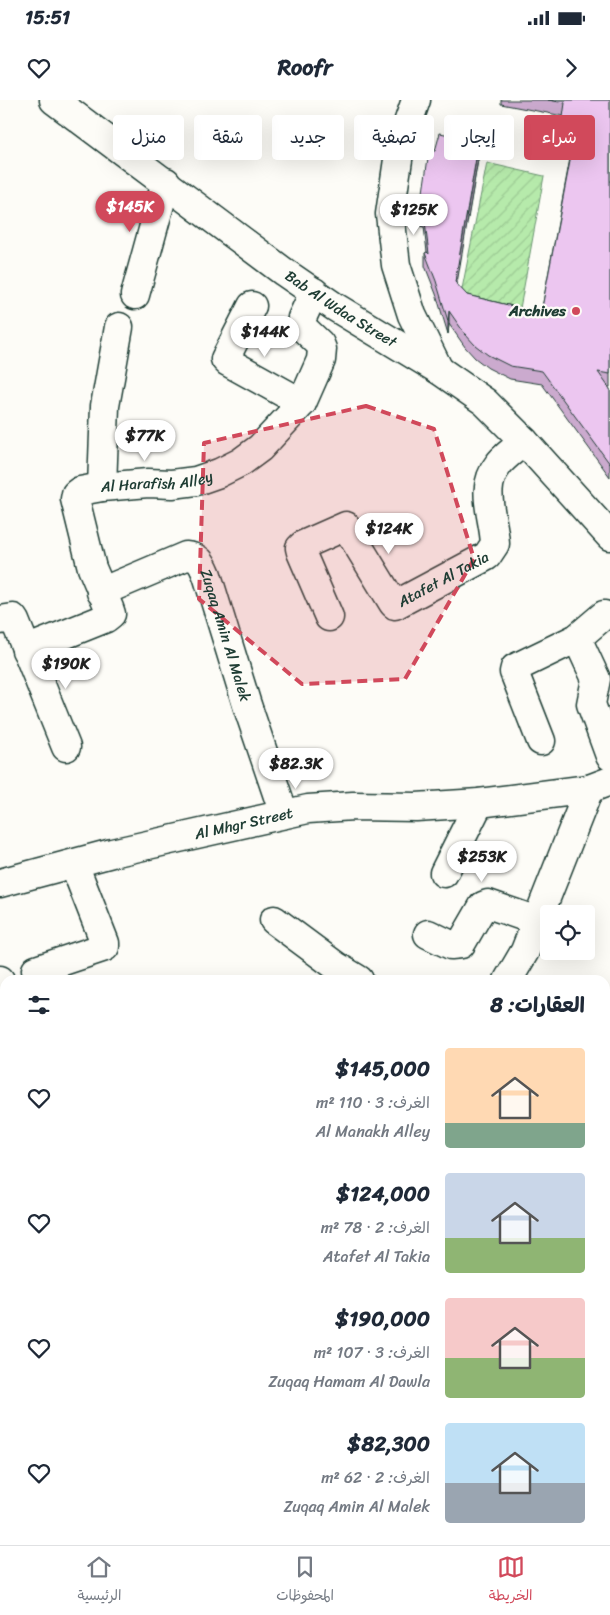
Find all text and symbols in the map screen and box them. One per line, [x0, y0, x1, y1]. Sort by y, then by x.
text: 15:51 [25, 1, 70, 34]
text: Roofr [278, 48, 332, 87]
icon: heart [25, 54, 53, 82]
icon: forward [557, 54, 585, 82]
chip: منزل [113, 115, 184, 160]
chip: شقة [194, 115, 262, 160]
chip: جديد [272, 115, 344, 160]
chip: تصفية [354, 115, 434, 160]
chip: إيجار [444, 115, 514, 160]
chip: شراء [524, 115, 595, 160]
pin: $145K [95, 190, 165, 233]
text: $145K [106, 192, 154, 221]
pin: $125K [379, 194, 449, 236]
text: $125K [391, 195, 437, 224]
street label: Bab Al Wdaa Street [279, 263, 403, 355]
place label: Archives [508, 298, 567, 324]
marker: Archives [570, 305, 582, 317]
pin: $144K [230, 316, 300, 358]
text: $144K [241, 317, 289, 346]
pin: $77K [115, 420, 175, 462]
text: $77K [126, 421, 164, 450]
street label: Al Harafish Alley [99, 463, 217, 500]
pin: $124K [354, 512, 424, 555]
text: $124K [366, 514, 412, 543]
street label: Atafet Al Takia [392, 544, 494, 615]
street label: Zuqaq Amin Al Malek [193, 565, 258, 706]
pin: $190K [31, 648, 101, 690]
text: $190K [42, 649, 90, 678]
pin: $82.3K [255, 748, 337, 790]
text: $82.3K [270, 749, 323, 778]
street label: Al Mhgr Street [191, 800, 296, 847]
pin: $253K [447, 840, 517, 883]
text: $253K [458, 842, 506, 871]
map controls [540, 905, 595, 960]
button: locate [540, 905, 595, 960]
text: العقارات: 8 [490, 986, 585, 1024]
icon: filters [25, 991, 53, 1019]
text: $145,000 [335, 1050, 430, 1088]
icon: home [485, 1068, 545, 1128]
icon: heart [25, 1084, 53, 1112]
text: الغرف: 3 · 110 m² [316, 1088, 430, 1117]
text: Al Manakh Alley [316, 1117, 430, 1146]
text: $124,000 [336, 1175, 430, 1213]
icon: home [485, 1193, 545, 1253]
icon: heart [25, 1209, 53, 1237]
text: الغرف: 2 · 78 m² [321, 1213, 430, 1242]
text: Atafet Al Takia [323, 1242, 430, 1271]
text: $190,000 [335, 1300, 430, 1338]
icon: home [485, 1318, 545, 1378]
icon: heart [25, 1334, 53, 1362]
text: الغرف: 3 · 107 m² [314, 1338, 430, 1367]
text: Zuqaq Hamam Al Dawla [268, 1367, 430, 1396]
text: $82,300 [347, 1425, 430, 1463]
icon: home [485, 1443, 545, 1503]
icon: heart [25, 1459, 53, 1487]
text: الغرف: 2 · 62 m² [321, 1463, 430, 1492]
text: Zuqaq Amin Al Malek [283, 1492, 430, 1521]
tab: الرئيسية [77, 1553, 121, 1608]
tab: المحفوظات [276, 1553, 334, 1608]
tab: الخريطة [489, 1553, 533, 1608]

